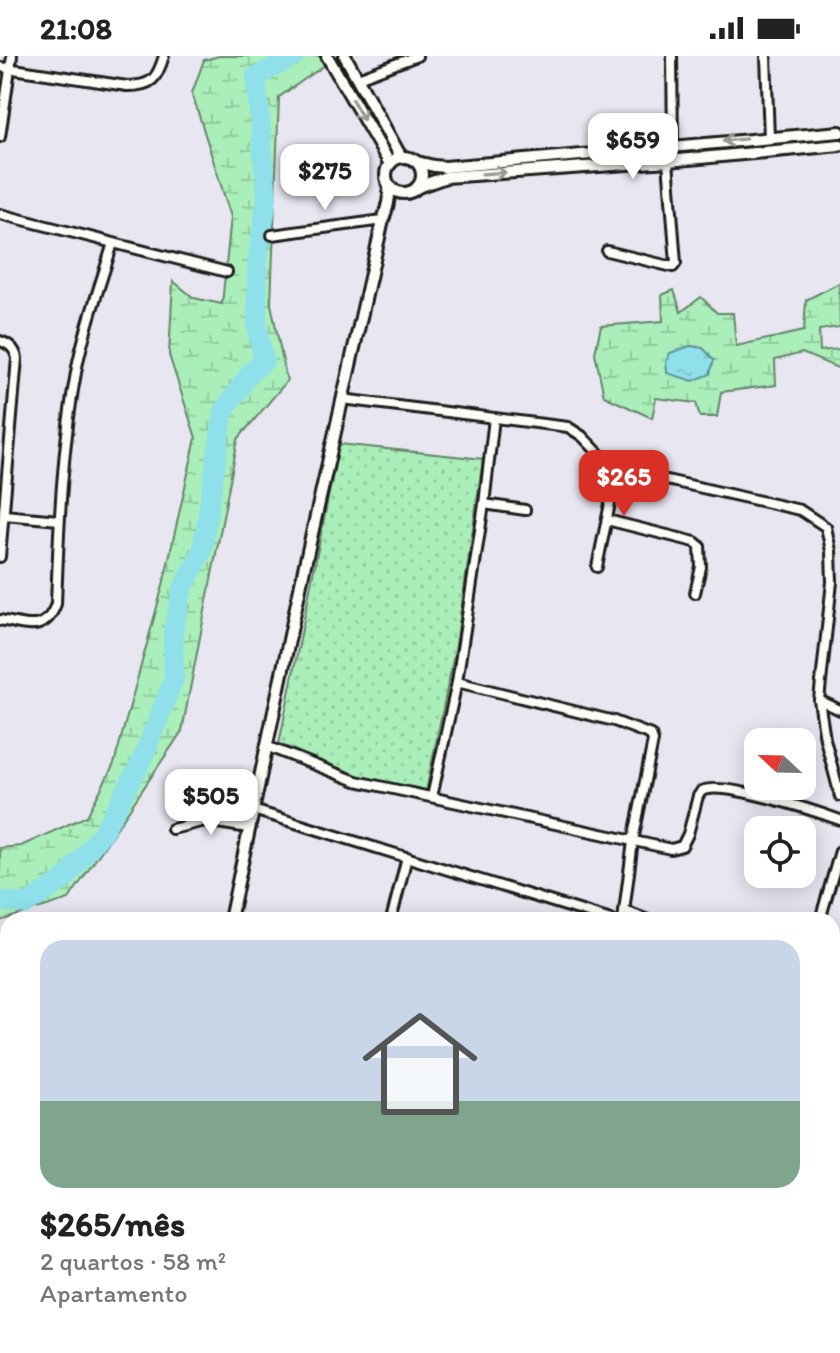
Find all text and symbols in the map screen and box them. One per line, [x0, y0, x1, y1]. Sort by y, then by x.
text: 21:08 [40, 10, 112, 47]
one-way arrow [350, 98, 366, 121]
pin: $659 [586, 113, 680, 181]
text: $659 [606, 123, 660, 155]
one-way arrow [721, 133, 748, 148]
pin: $275 [278, 144, 372, 212]
text: $275 [298, 154, 352, 186]
one-way arrow [480, 165, 507, 180]
pin: $265 [577, 450, 671, 518]
text: $265 [597, 460, 651, 492]
north arrow [744, 728, 816, 800]
map controls [744, 728, 816, 888]
pin: $505 [164, 769, 258, 837]
text: $505 [183, 779, 239, 811]
button: locate [744, 816, 816, 888]
icon: home [348, 992, 492, 1136]
text: $265/mês [40, 1204, 185, 1245]
text: 2 quartos · 58 m² [40, 1245, 226, 1277]
text: Apartamento [40, 1277, 188, 1309]

